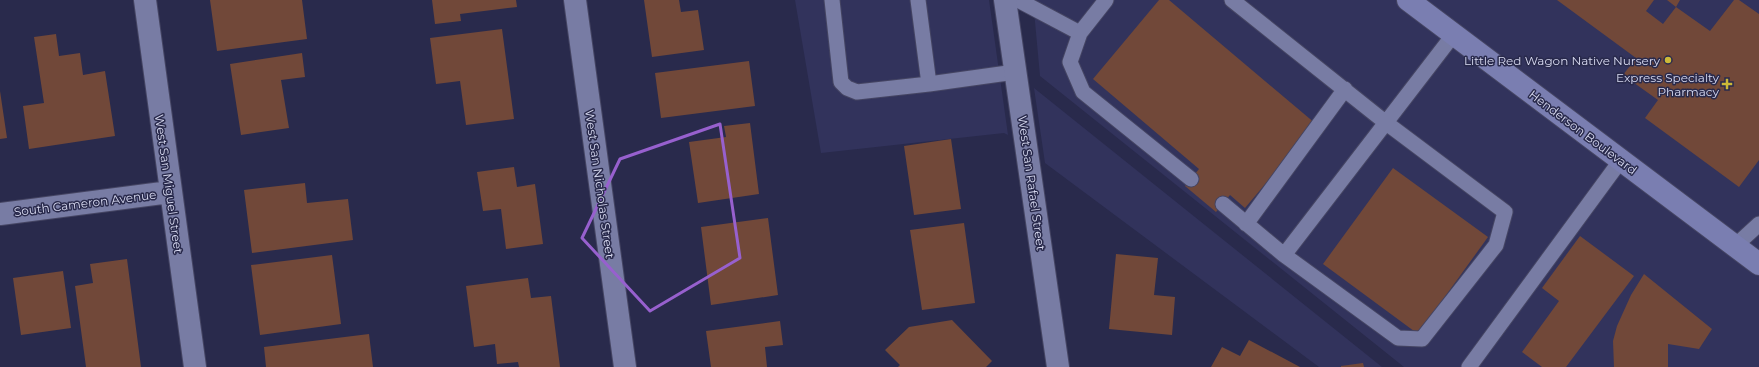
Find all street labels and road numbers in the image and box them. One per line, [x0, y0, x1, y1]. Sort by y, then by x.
street label: Henderson Boulevard [1526, 87, 1640, 177]
street label: West San Nicholas Street [582, 108, 618, 260]
street label: West San Miguel Street [152, 113, 186, 255]
street label: West San Rafael Street [1015, 115, 1049, 252]
street label: South Cameron Avenue [13, 187, 157, 219]

